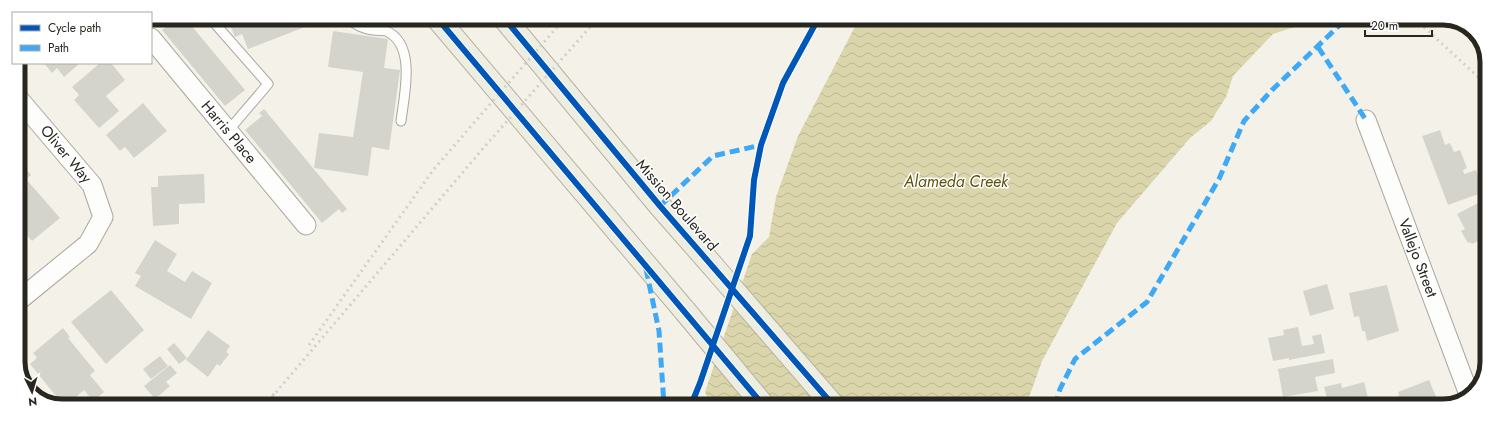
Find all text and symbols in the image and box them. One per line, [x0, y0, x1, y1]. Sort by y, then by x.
legend [12, 12, 152, 64]
scale bar [1365, 12, 1432, 38]
text: 20 m [1371, 17, 1398, 35]
text: Cycle path [48, 19, 101, 37]
text: Path [48, 39, 69, 57]
street label: Harris Place [196, 96, 262, 169]
street label: Oliver Way [35, 120, 97, 188]
street label: Mission Boulevard [631, 154, 723, 256]
water label: Alameda Creek [903, 170, 1009, 193]
street label: Vallejo Street [1393, 216, 1443, 301]
north arrow [12, 372, 52, 412]
text: N [28, 394, 38, 410]

